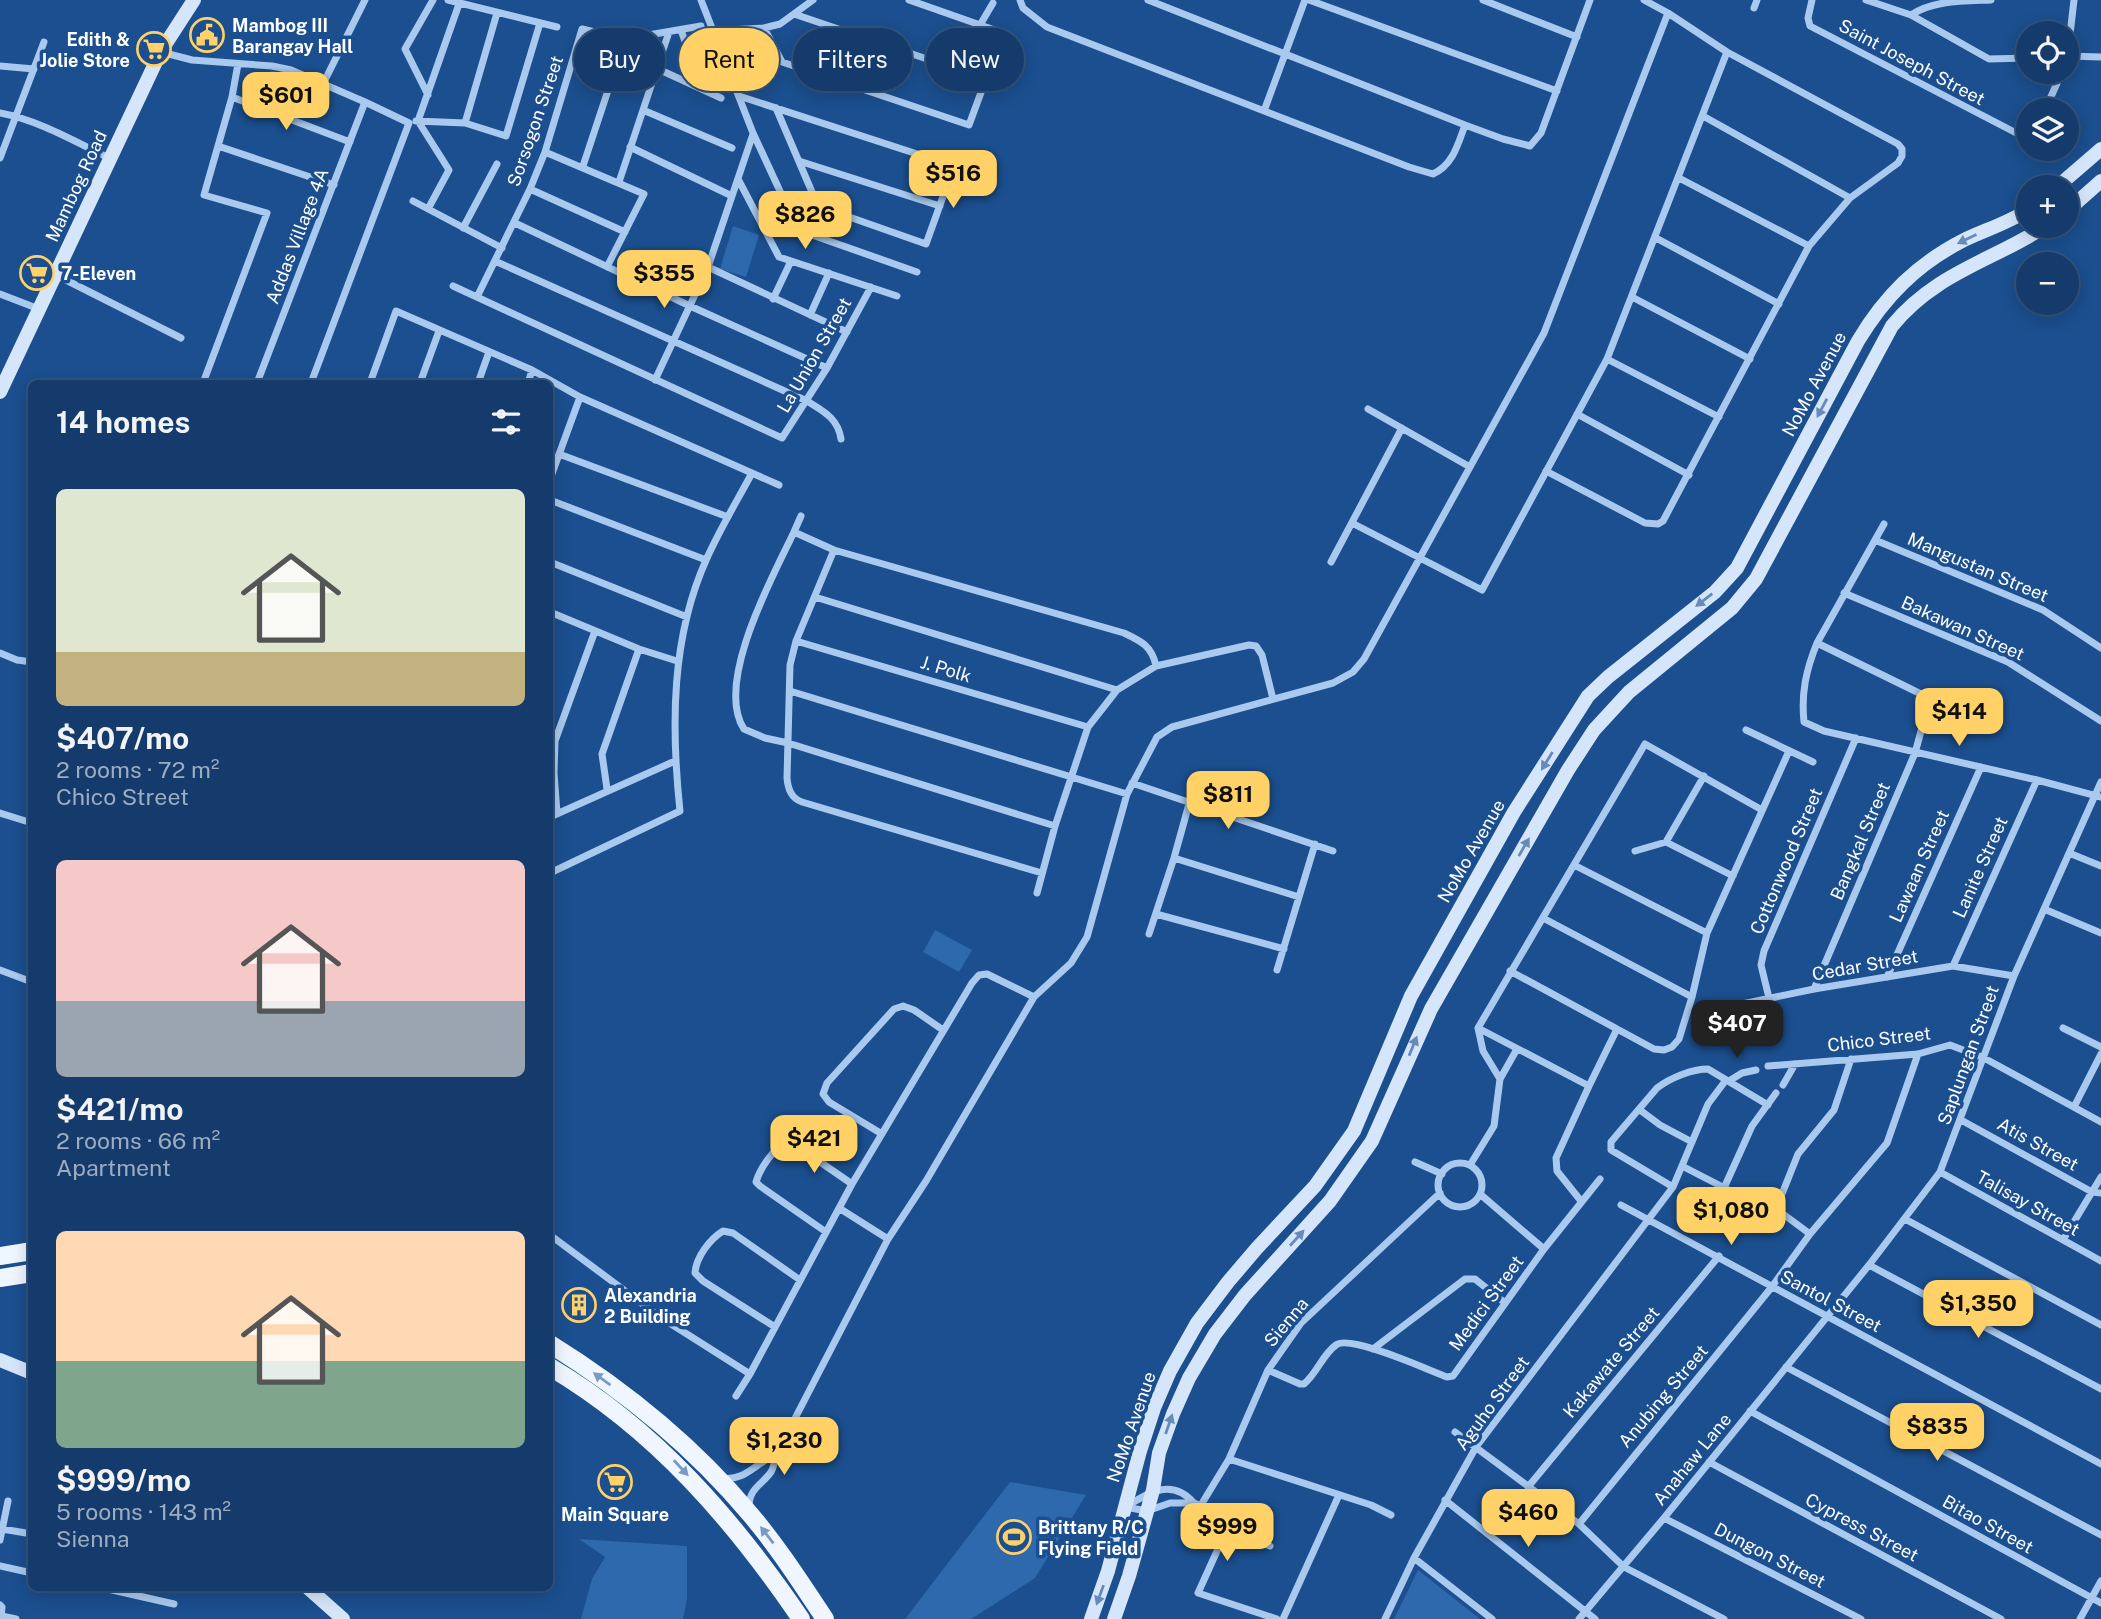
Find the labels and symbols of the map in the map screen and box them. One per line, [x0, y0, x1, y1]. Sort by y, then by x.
place label: Mambog III Barangay Hall [232, 15, 353, 57]
street label: Saint Joseph Street [1835, 15, 1989, 109]
public building icon: Mambog III Barangay Hall [188, 16, 226, 54]
place label: Edith & Jolie Store [40, 29, 130, 71]
supermarket icon: Edith & Jolie Store [135, 30, 173, 68]
street label: Sorsogon Street [503, 53, 567, 189]
pin: $601 [245, 72, 327, 132]
street label: Mambog Road [41, 127, 111, 245]
pin: $516 [912, 150, 994, 210]
street label: Addas Village 4A [261, 165, 333, 307]
pin: $826 [764, 191, 846, 251]
one-way arrow [1957, 234, 1977, 245]
pin: $355 [623, 250, 705, 310]
supermarket icon: 7-Eleven [18, 254, 56, 292]
place label: 7-Eleven [61, 263, 136, 284]
street label: La Union Street [773, 294, 855, 416]
street label: NoMo Avenue [1778, 328, 1850, 440]
one-way arrow [1817, 398, 1829, 418]
street label: Mangustan Street [1905, 528, 2051, 606]
street label: Bakawan Street [1898, 591, 2028, 665]
one-way arrow [1696, 592, 1713, 607]
street label: J. Polk [918, 651, 974, 687]
pin: $414 [1918, 688, 2000, 748]
one-way arrow [1541, 751, 1554, 770]
pin: $811 [1187, 772, 1269, 831]
street label: Bangkal Street [1826, 779, 1894, 903]
street label: Cottonwood Street [1746, 785, 1826, 937]
street label: NoMo Avenue [1433, 796, 1509, 906]
street label: Lawaan Street [1885, 807, 1953, 925]
street label: Lanite Street [1948, 813, 2012, 921]
one-way arrow [1518, 837, 1530, 856]
street label: Cedar Street [1810, 945, 1920, 985]
street label: Saplungan Street [1933, 982, 2003, 1128]
pin: $407 [1696, 1000, 1778, 1060]
street label: Chico Street [1826, 1022, 1932, 1056]
one-way arrow [1408, 1035, 1419, 1056]
street label: Atis Street [1994, 1113, 2082, 1175]
pin: $421 [773, 1116, 855, 1175]
street label: Talisay Street [1973, 1166, 2083, 1240]
pin: $1,080 [1674, 1188, 1788, 1247]
one-way arrow [1289, 1229, 1305, 1247]
street label: Medici Street [1444, 1251, 1528, 1355]
street label: Santol Street [1777, 1266, 1885, 1336]
pin: $1,350 [1921, 1280, 2035, 1340]
place label: Alexandria 2 Building [604, 1285, 697, 1327]
building icon: Alexandria 2 Building [560, 1286, 598, 1324]
street label: Sienna [1260, 1293, 1312, 1351]
street label: Kakawate Street [1558, 1302, 1664, 1422]
street label: Anubing Street [1614, 1340, 1712, 1452]
street label: Aguho Street [1451, 1352, 1533, 1454]
street label: NoMo Avenue [1102, 1369, 1160, 1485]
one-way arrow [593, 1373, 611, 1387]
pin: $835 [1896, 1404, 1978, 1463]
street label: Anahaw Lane [1649, 1409, 1735, 1509]
one-way arrow [1164, 1414, 1175, 1435]
pin: $1,230 [727, 1418, 841, 1477]
one-way arrow [672, 1459, 688, 1476]
supermarket icon: Main Square [596, 1463, 634, 1501]
street label: Cypress Street [1802, 1488, 1922, 1566]
pin: $460 [1487, 1490, 1569, 1549]
street label: Bitao Street [1939, 1490, 2037, 1558]
place label: Main Square [561, 1504, 669, 1525]
pin: $999 [1186, 1504, 1268, 1563]
place label: Brittany R/C Flying Field [1038, 1517, 1144, 1559]
sports icon: Brittany R/C Flying Field [995, 1518, 1033, 1556]
street label: Dungon Street [1711, 1518, 1829, 1592]
one-way arrow [760, 1526, 774, 1544]
one-way arrow [1094, 1585, 1105, 1606]

